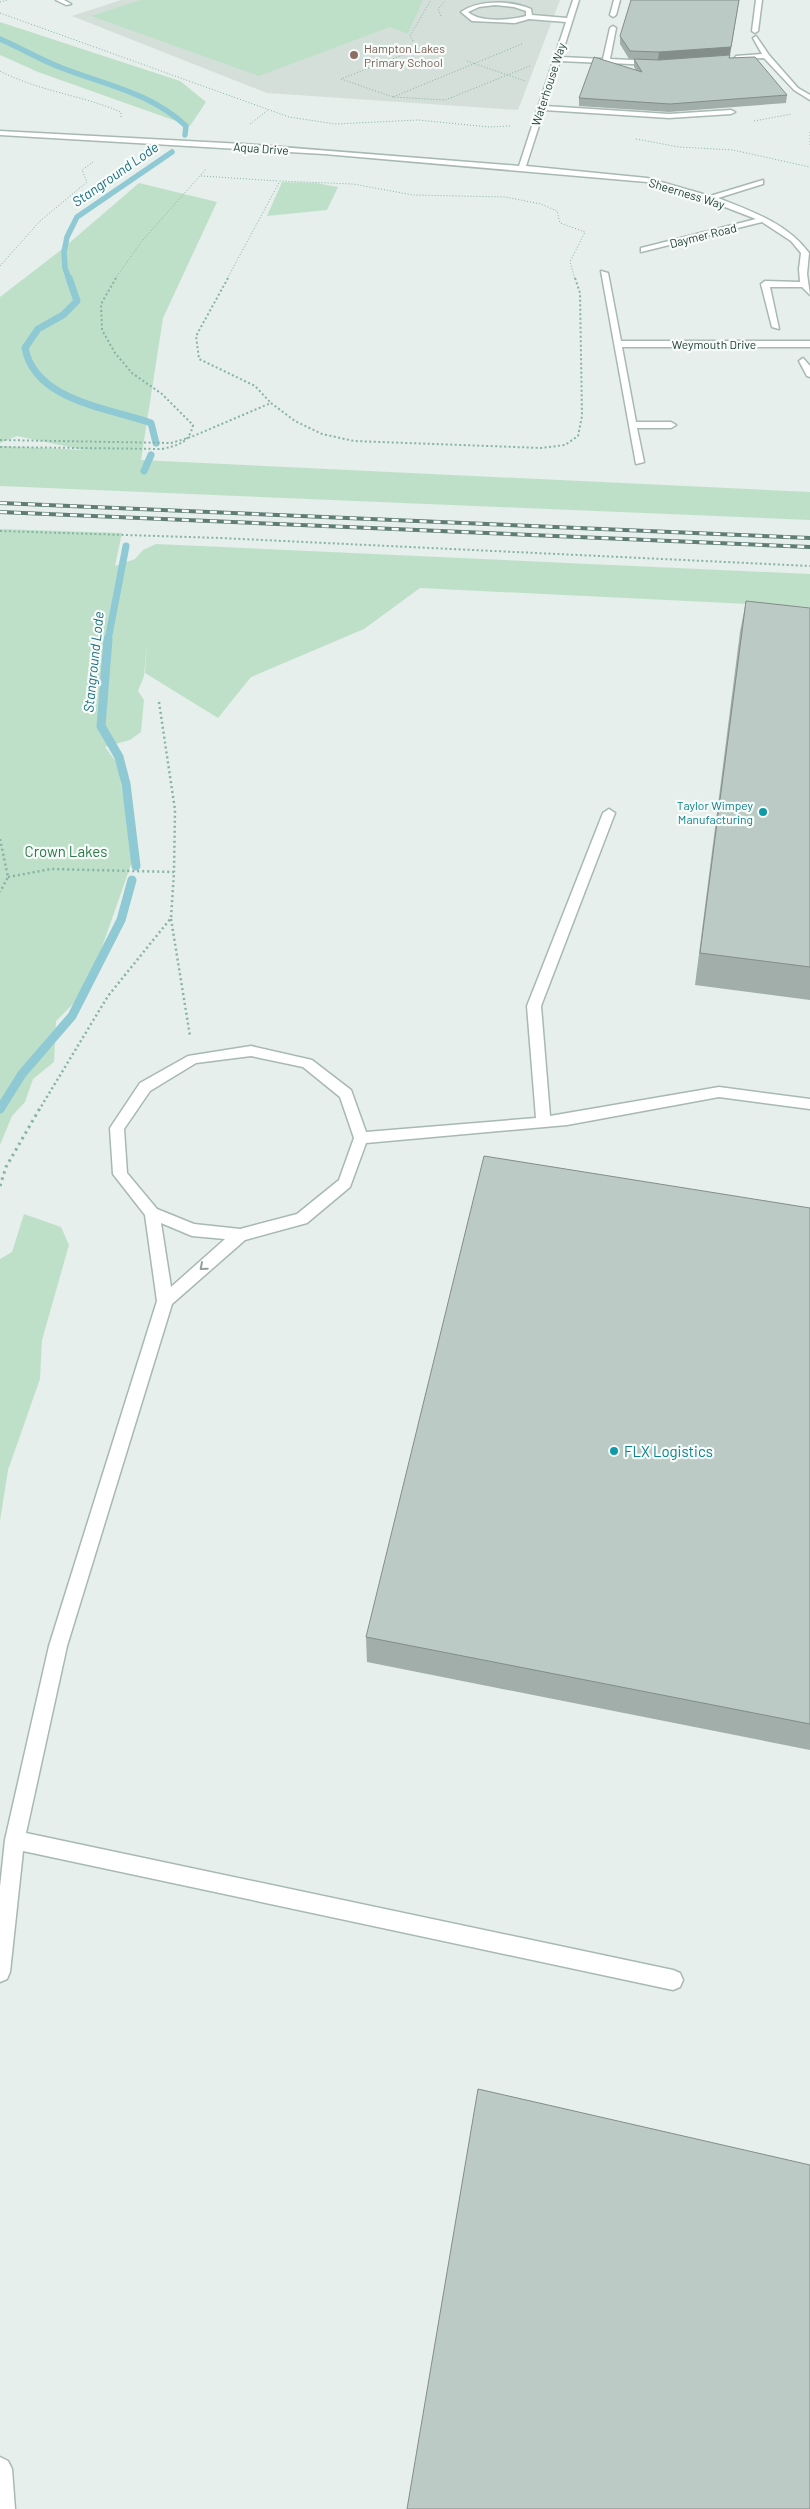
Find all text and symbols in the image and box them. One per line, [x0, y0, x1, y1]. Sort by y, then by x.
street label: Waterhouse Way [528, 40, 568, 127]
place label: Hampton Lakes Primary School [364, 41, 445, 69]
marker: Hampton Lakes Primary School [348, 49, 360, 61]
water label: Stanground Lode [69, 138, 161, 210]
street label: Aqua Drive [233, 139, 289, 157]
street label: Sheerness Way [647, 175, 727, 211]
street label: Daymer Road [668, 220, 738, 250]
street label: Weymouth Drive [672, 337, 756, 351]
water label: Stanground Lode [79, 611, 107, 713]
place label: Taylor Wimpey Manufacturing [677, 798, 753, 826]
marker: Taylor Wimpey Manufacturing [757, 806, 769, 818]
park label: Crown Lakes [25, 842, 107, 860]
one-way arrow [200, 1261, 209, 1270]
place label: FLX Logistics [624, 1442, 713, 1460]
marker: FLX Logistics [608, 1445, 620, 1457]

